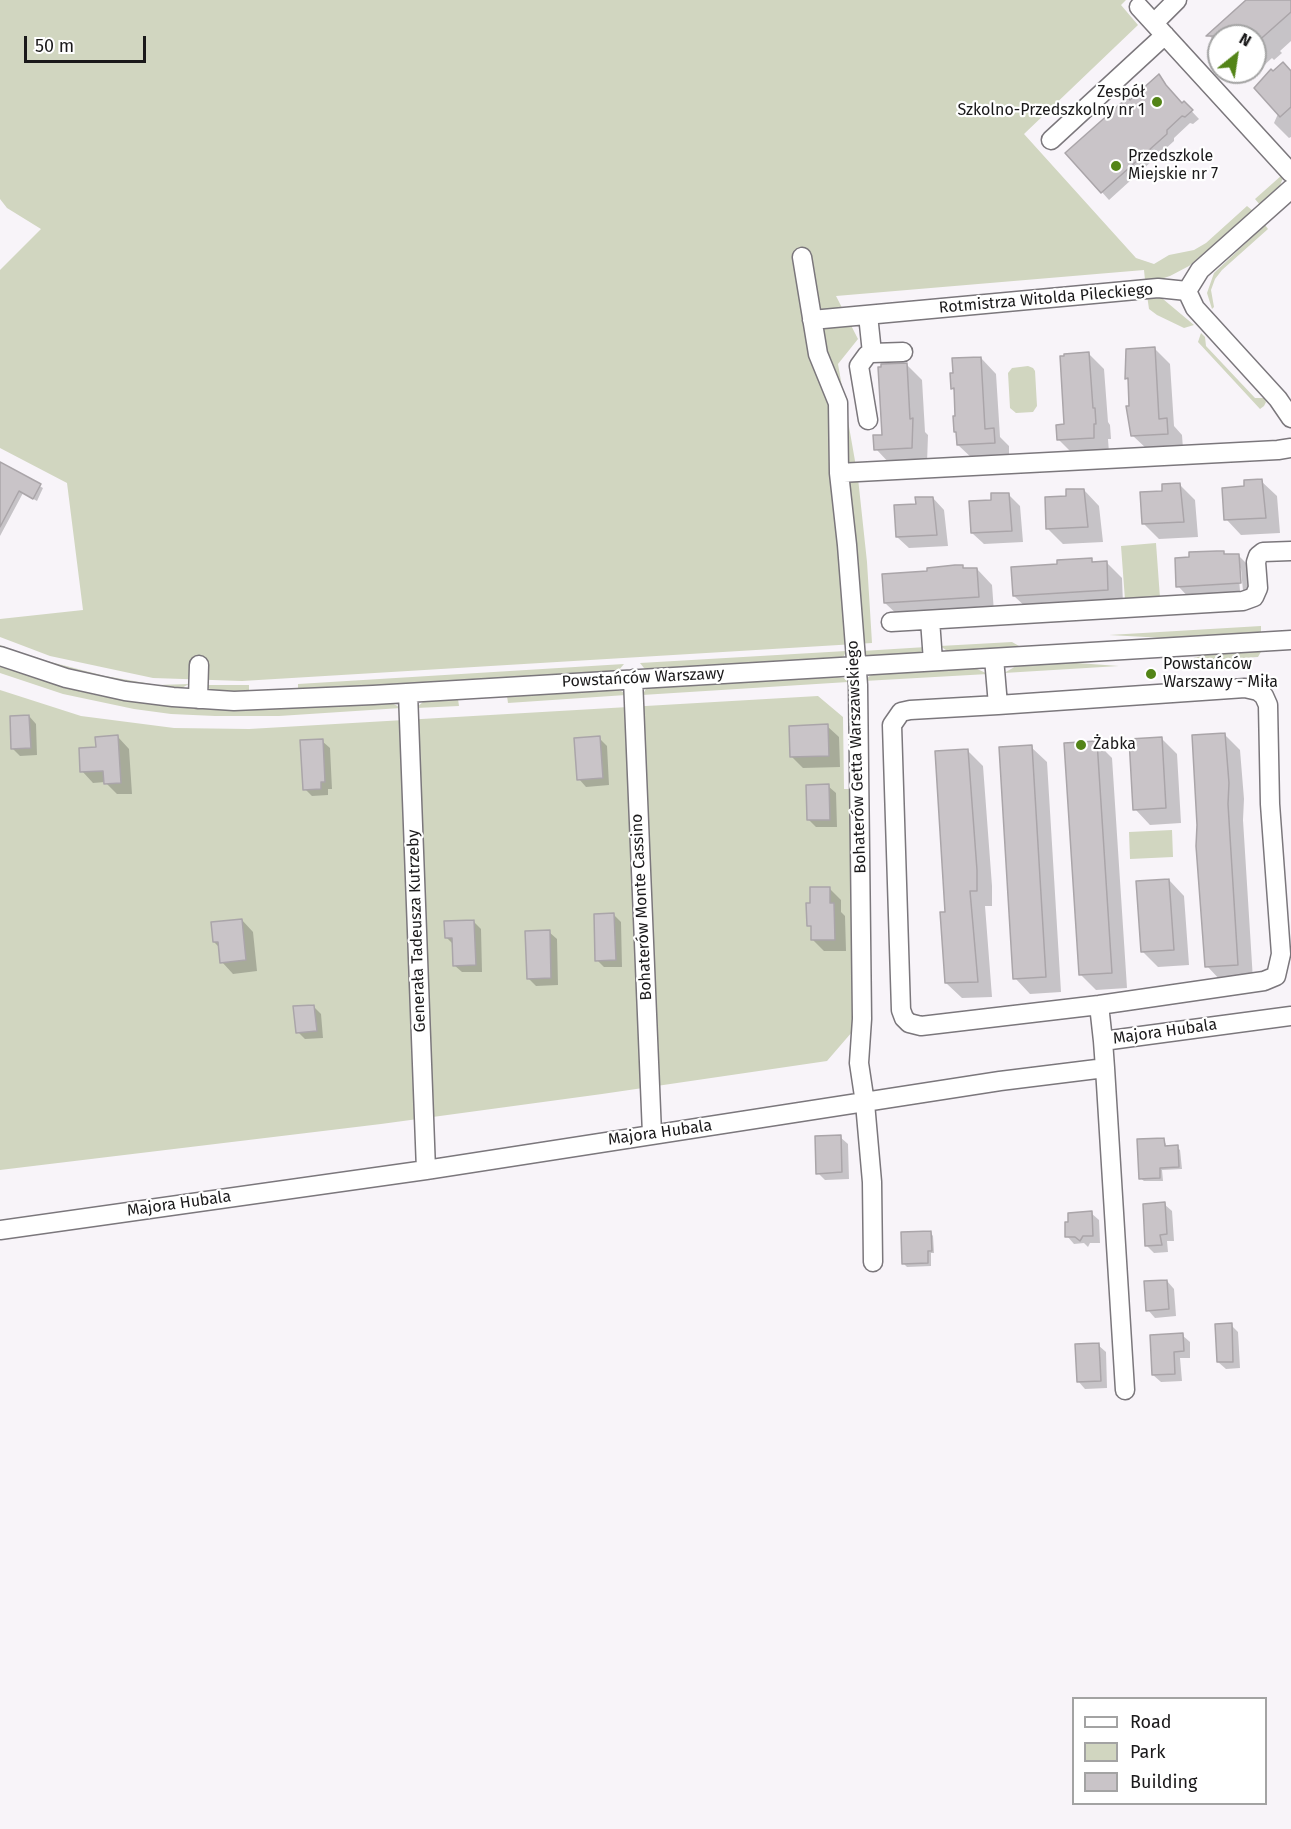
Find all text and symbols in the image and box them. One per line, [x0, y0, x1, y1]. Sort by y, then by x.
scale bar [27, 24, 148, 62]
north arrow [1207, 24, 1267, 84]
text: N [1236, 29, 1255, 51]
text: 50 m [35, 35, 74, 57]
place label: Zespół Szkolno-Przedszkolny nr 1 [957, 83, 1145, 121]
marker: Zespół Szkolno-Przedszkolny nr 1 [1150, 95, 1164, 109]
place label: Przedszkole Miejskie nr 7 [1128, 147, 1218, 185]
marker: Przedszkole Miejskie nr 7 [1109, 159, 1123, 173]
street label: Rotmistrza Witolda Pileckiego [938, 280, 1154, 318]
street label: Bohaterów Getta Warszawskiego [843, 640, 871, 874]
place label: Powstańców Warszawy - Miła [1163, 655, 1278, 693]
street label: Powstańców Warszawy [561, 664, 725, 692]
marker: Powstańców Warszawy - Miła [1144, 667, 1158, 681]
place label: Żabka [1093, 735, 1136, 755]
marker: Żabka [1074, 738, 1088, 752]
street label: Bohaterów Monte Cassino [628, 813, 656, 1001]
street label: Generała Tadeusza Kutrzeby [404, 829, 430, 1033]
street label: Majora Hubala [1112, 1015, 1218, 1049]
street label: Majora Hubala [607, 1116, 713, 1150]
street label: Majora Hubala [126, 1187, 232, 1221]
legend [1072, 1697, 1267, 1805]
text: Road [1130, 1711, 1172, 1733]
text: Park [1130, 1741, 1165, 1763]
text: Building [1130, 1771, 1197, 1793]

